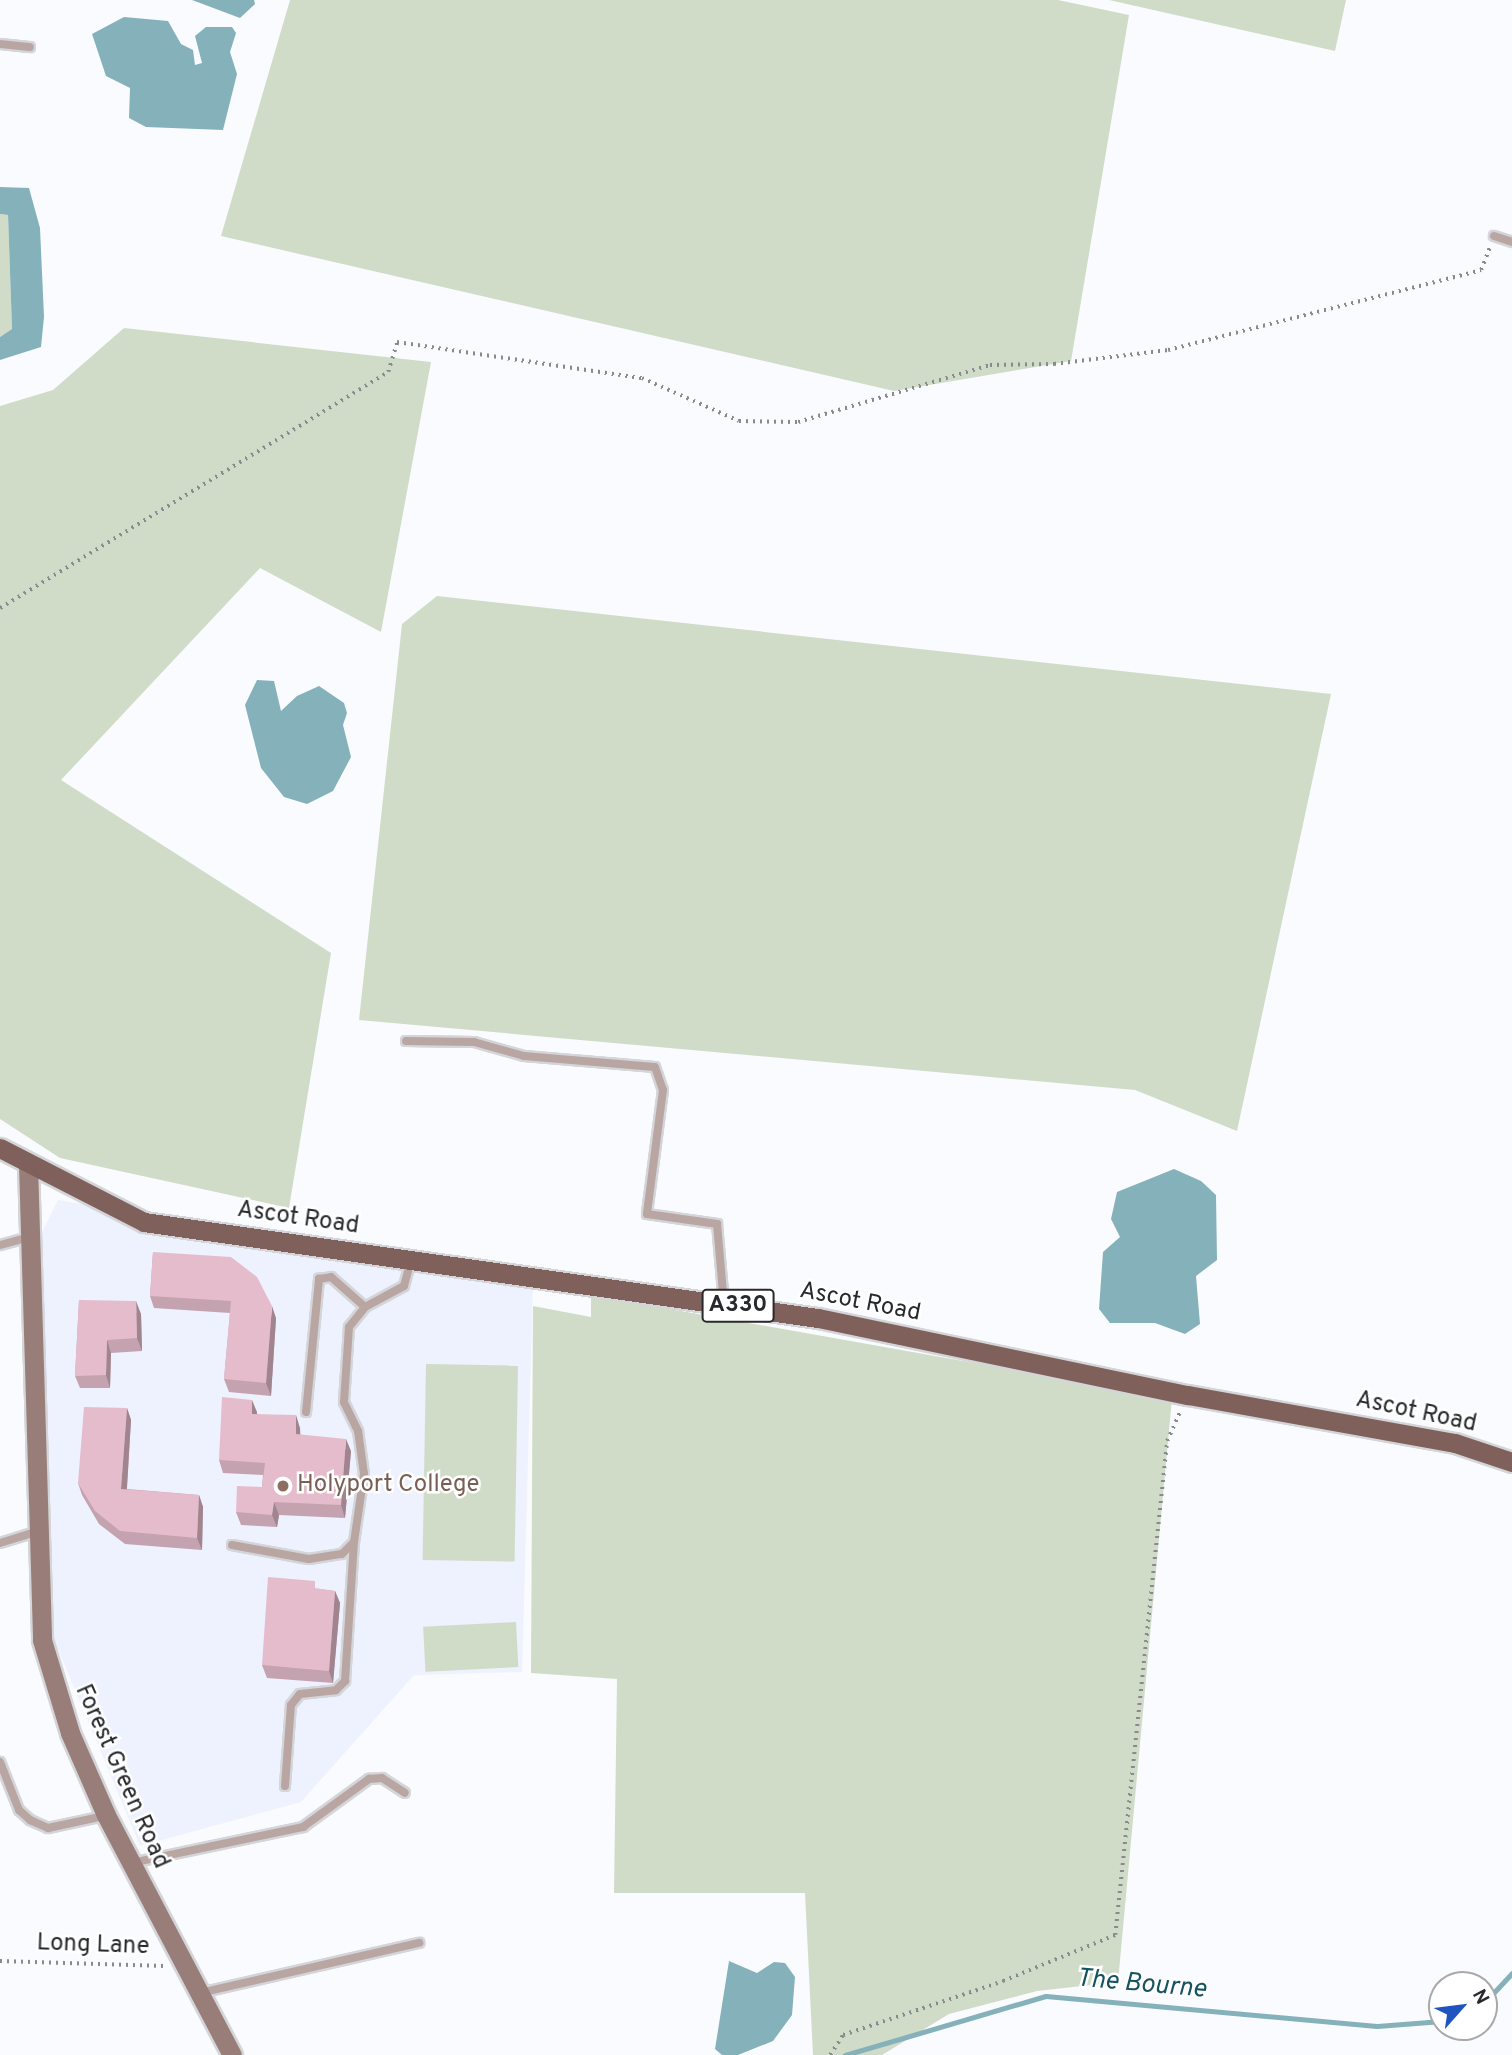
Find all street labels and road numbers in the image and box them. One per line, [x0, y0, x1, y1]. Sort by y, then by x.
street label: Ascot Road [235, 1196, 361, 1242]
street label: Ascot Road [797, 1277, 923, 1329]
road number: A330 [701, 1287, 775, 1326]
street label: Ascot Road [1353, 1386, 1479, 1440]
street label: Forest Green Road [67, 1681, 175, 1873]
street label: Long Lane [36, 1930, 150, 1962]

